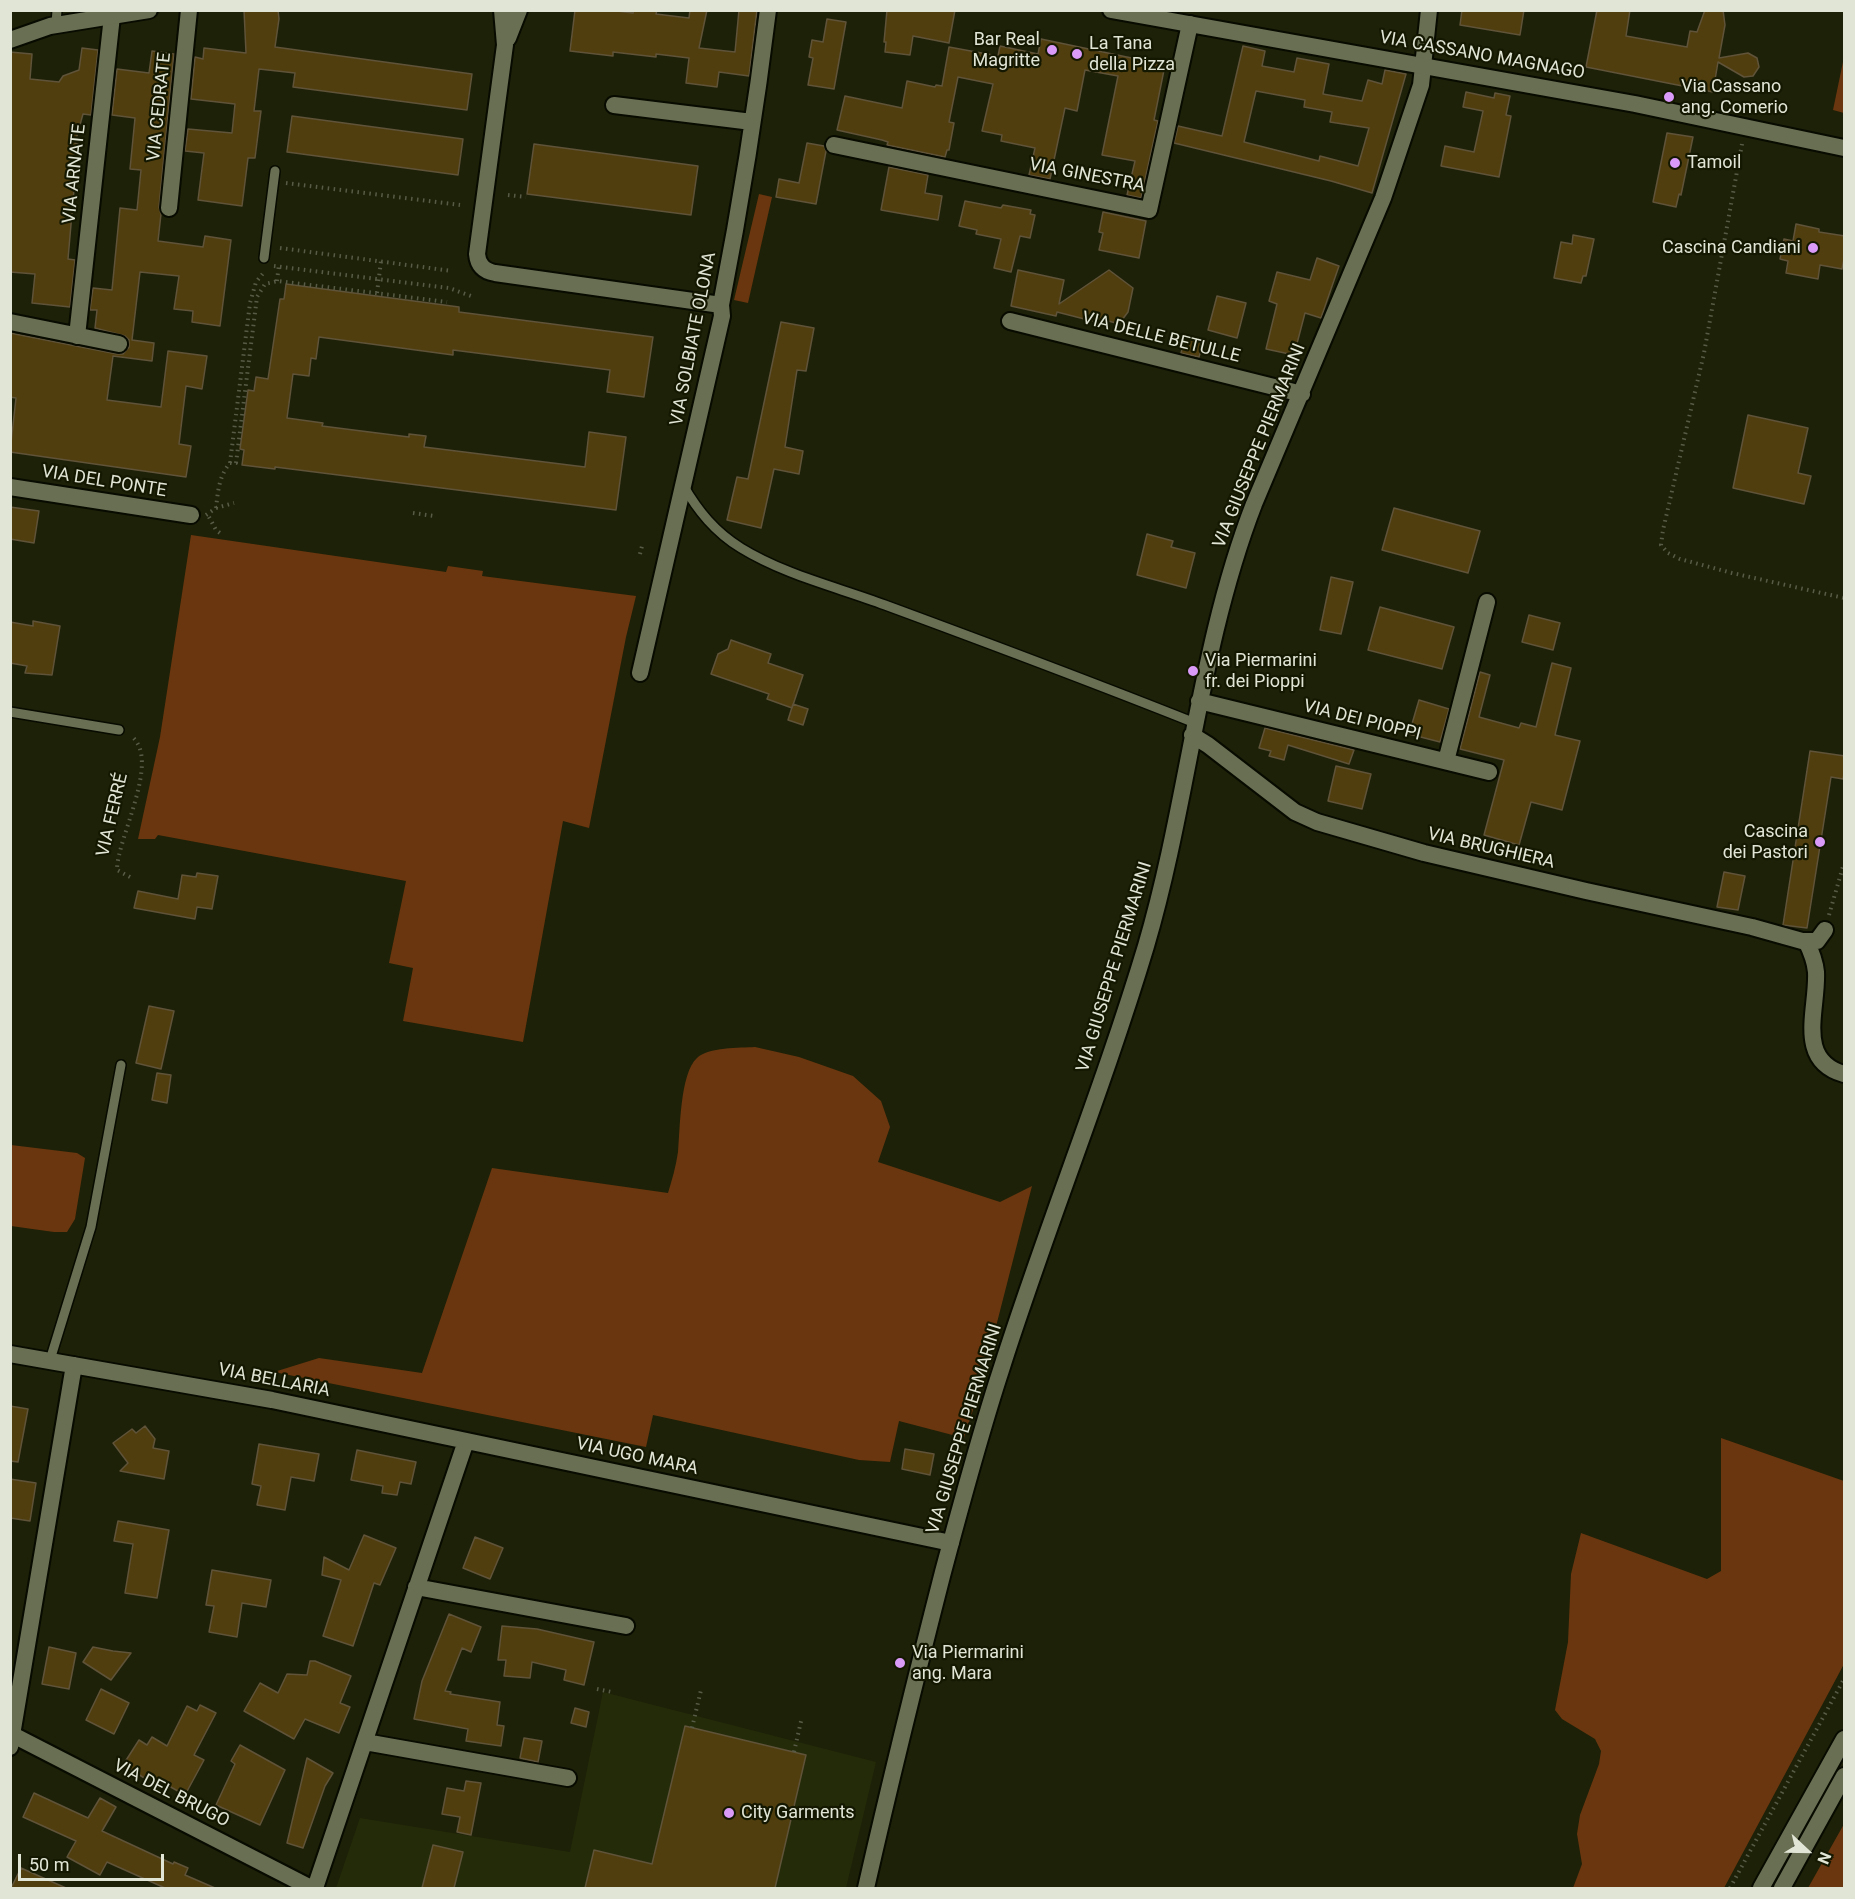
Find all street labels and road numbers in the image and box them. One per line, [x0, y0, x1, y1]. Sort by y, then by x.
street label: VIA CASSANO MAGNAGO [1378, 27, 1586, 85]
street label: VIA CEDRATE [144, 52, 176, 162]
street label: VIA ARNATE [59, 123, 91, 225]
street label: VIA GINESTRA [1027, 154, 1147, 198]
street label: VIA SOLBIATE OLONA [667, 250, 721, 428]
street label: VIA DELLE BETULLE [1080, 308, 1242, 368]
street label: VIA GIUSEPPE PIERMARINI [1209, 341, 1311, 551]
street label: VIA DEL PONTE [40, 461, 168, 503]
street label: VIA DEI PIOPPI [1301, 696, 1423, 746]
street label: VIA FERRÉ [93, 771, 133, 859]
street label: VIA BRUGHIERA [1425, 824, 1557, 874]
street label: VIA GIUSEPPE PIERMARINI [1073, 859, 1157, 1075]
street label: VIA GIUSEPPE PIERMARINI [923, 1321, 1007, 1537]
street label: VIA BELLARIA [216, 1360, 332, 1402]
street label: VIA UGO MARA [574, 1434, 700, 1480]
street label: VIA DEL BRUGO [109, 1755, 233, 1833]

